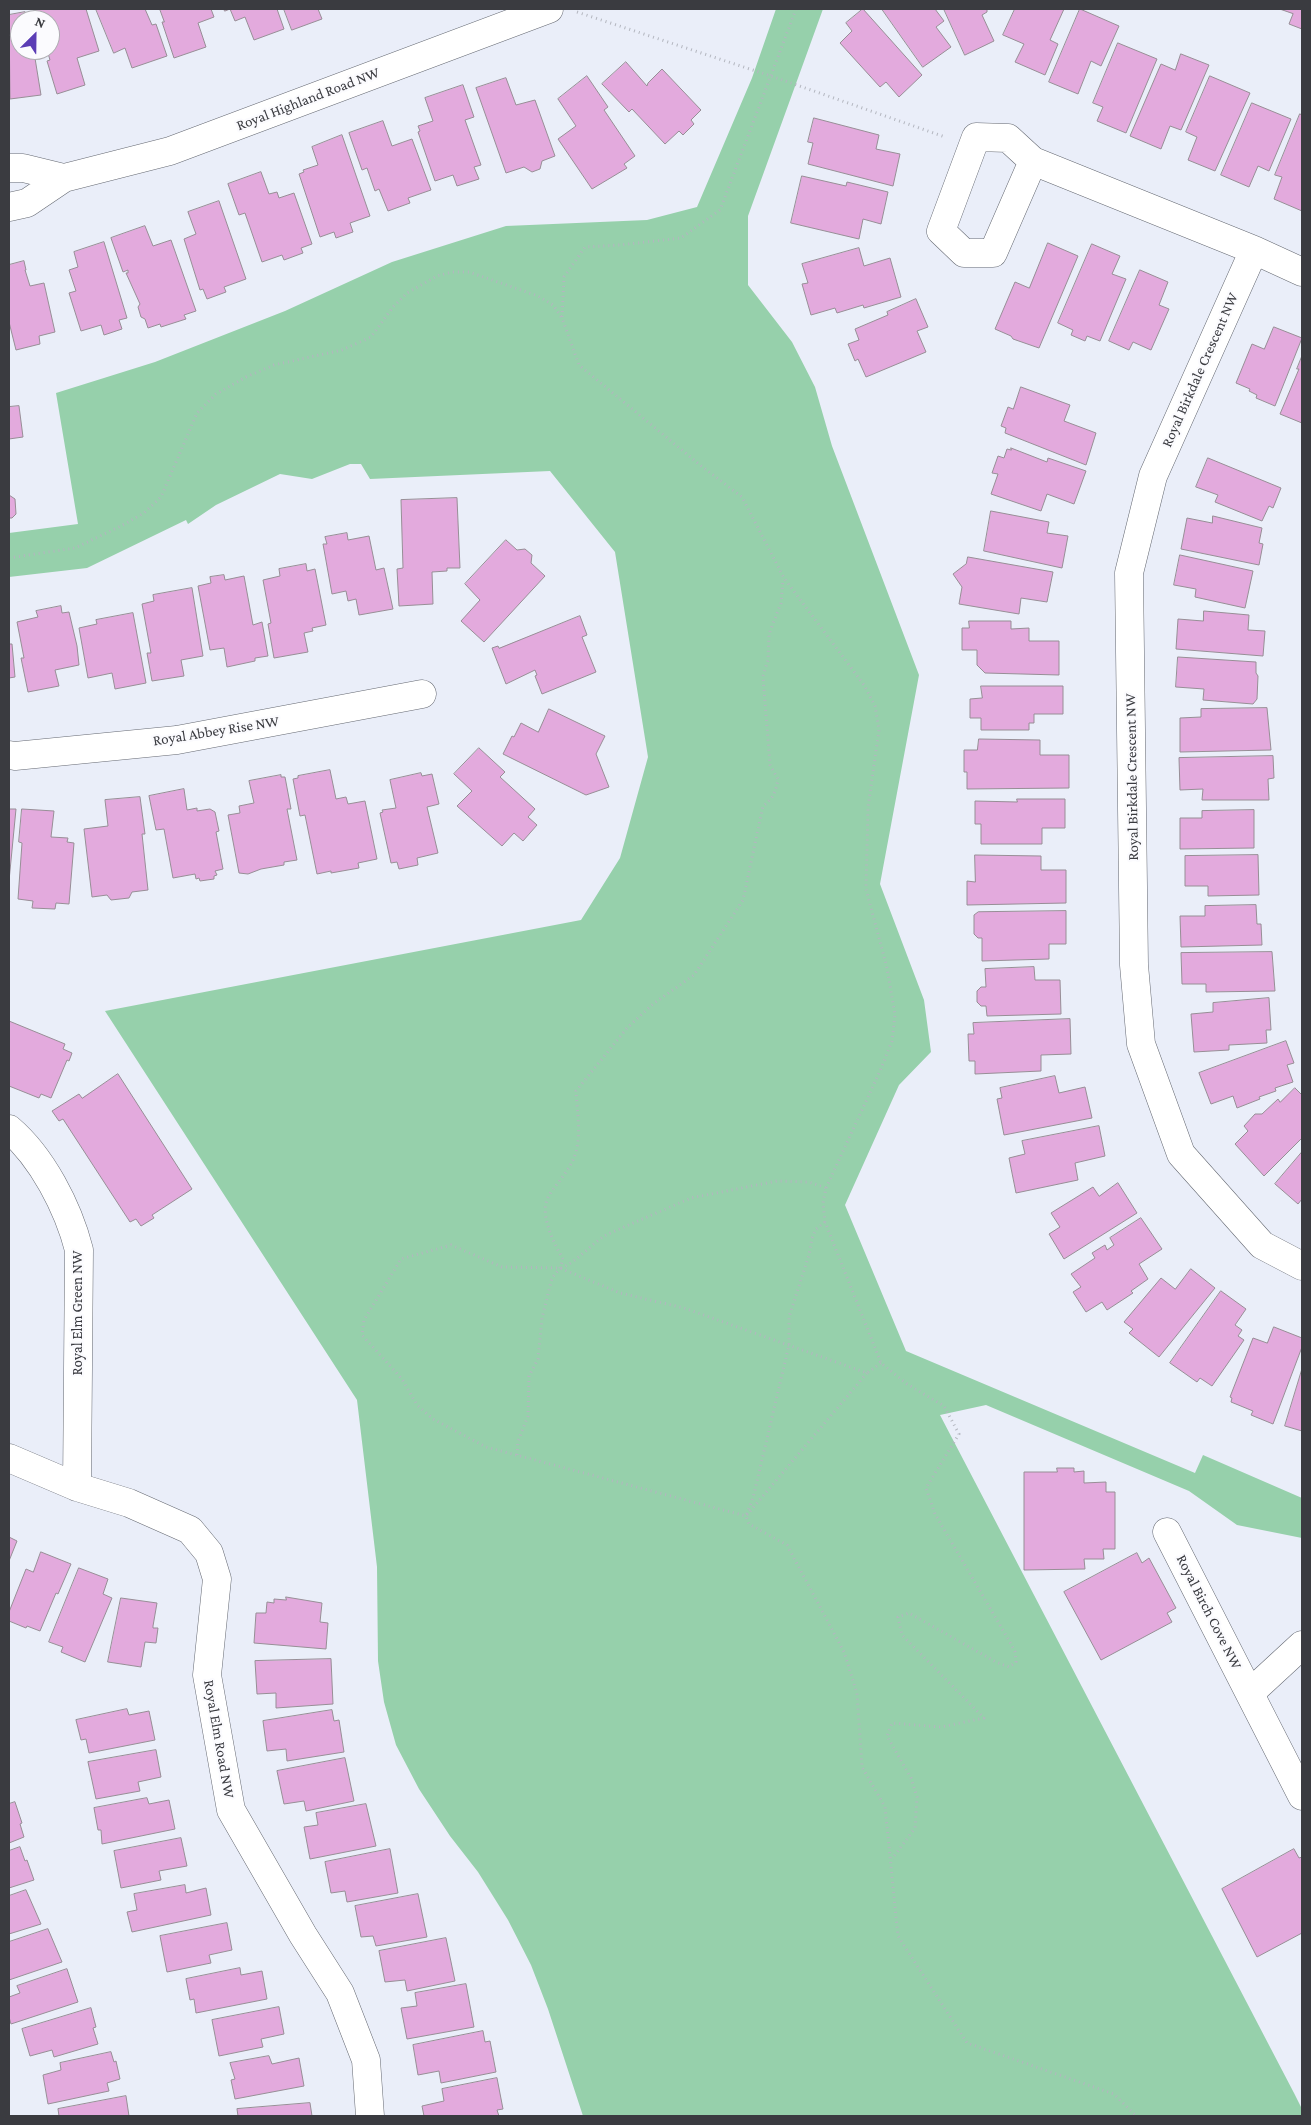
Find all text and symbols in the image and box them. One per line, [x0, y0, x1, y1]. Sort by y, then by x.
north arrow [10, 10, 60, 60]
text: N [33, 13, 48, 31]
street label: Royal Highland Road NW [234, 63, 382, 135]
street label: Royal Birkdale Crescent NW [1158, 290, 1242, 450]
street label: Royal Birkdale Crescent NW [1122, 693, 1142, 861]
street label: Royal Abbey Rise NW [152, 712, 280, 750]
street label: Royal Elm Green NW [68, 1250, 86, 1376]
street label: Royal Birch Cove NW [1172, 1552, 1246, 1672]
street label: Royal Elm Road NW [200, 1678, 238, 1800]

